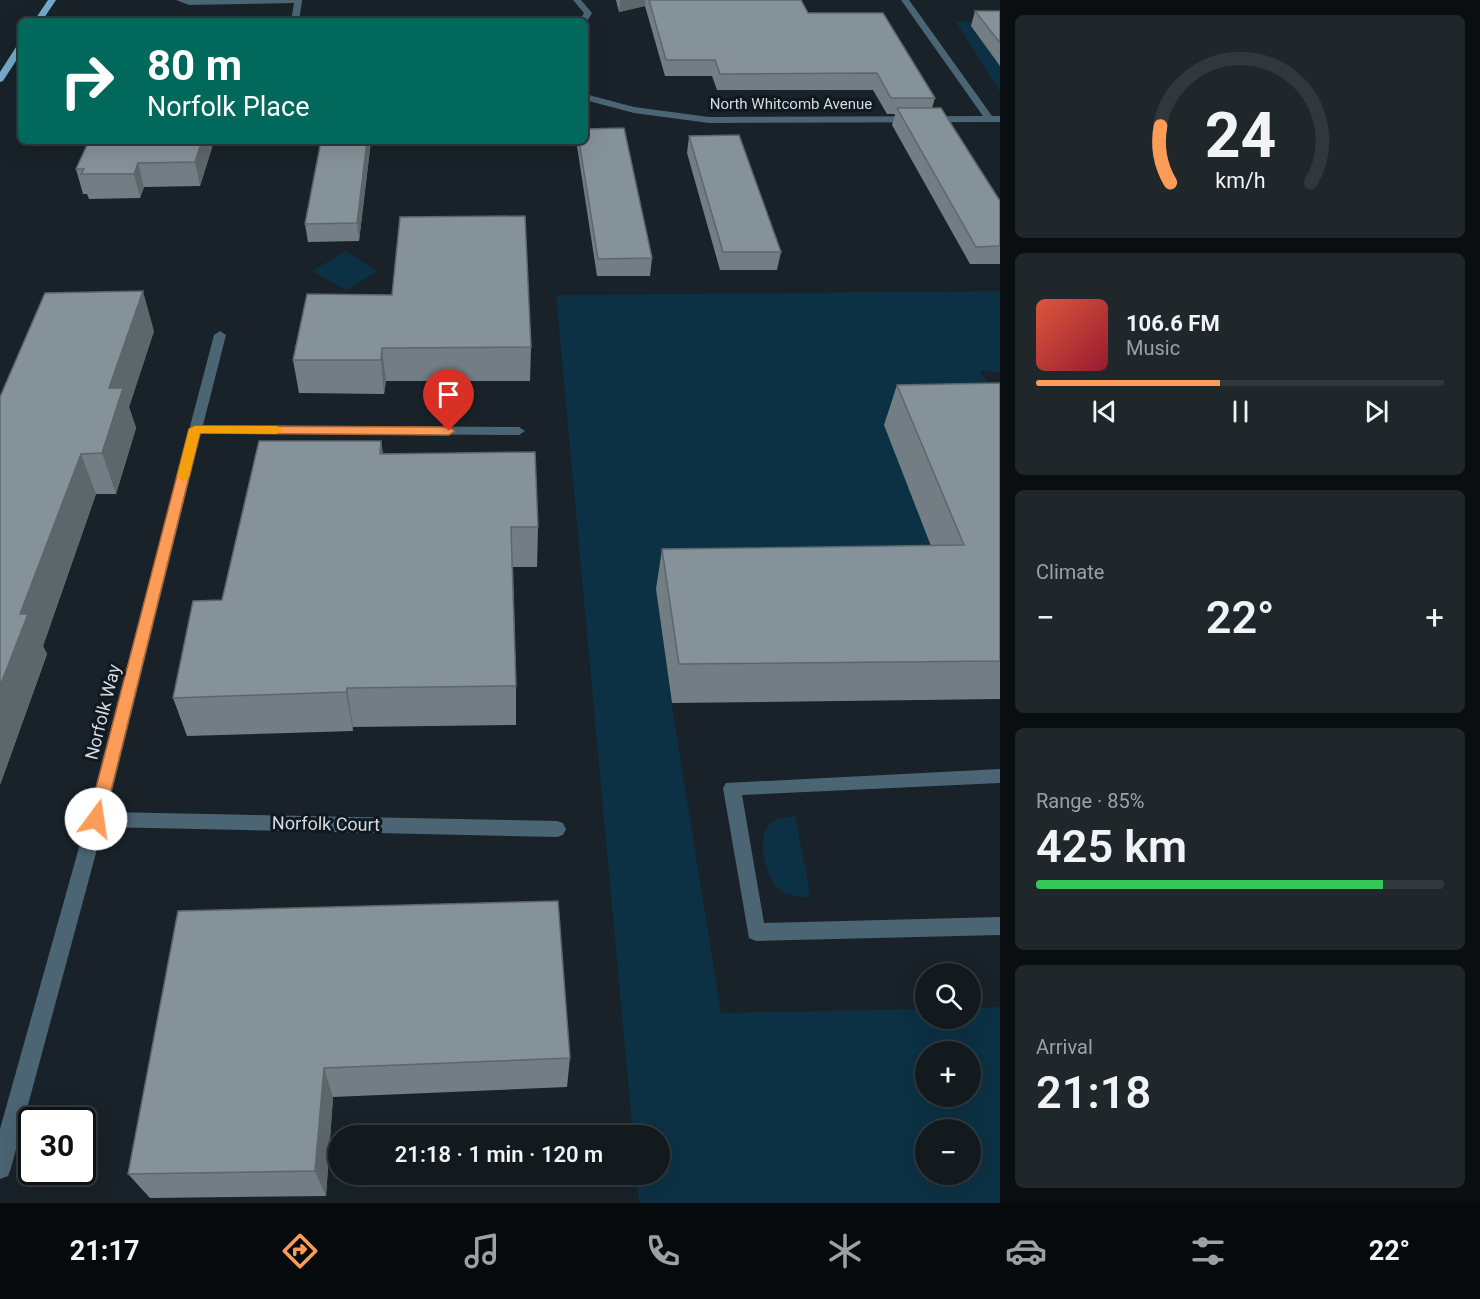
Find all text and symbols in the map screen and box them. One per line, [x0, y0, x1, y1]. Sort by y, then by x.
text: 80 m [147, 41, 242, 90]
icon: right [48, 42, 126, 120]
text: Norfolk Place [147, 91, 309, 123]
street label: North Whitcomb Avenue [710, 95, 872, 113]
text: 24 [1204, 99, 1276, 172]
text: km/h [1215, 169, 1265, 194]
text: 106.6 FM [1126, 311, 1220, 336]
text: Music [1126, 336, 1180, 360]
pin [423, 369, 474, 431]
icon: arrive [432, 378, 465, 411]
icon: previous [1088, 395, 1121, 428]
icon: pause [1224, 395, 1257, 428]
icon: next [1360, 395, 1393, 428]
text: Climate [1036, 560, 1104, 584]
text: 22° [1206, 591, 1274, 644]
text: − [1036, 598, 1055, 637]
text: + [1425, 598, 1444, 637]
street label: Norfolk Way [81, 661, 125, 762]
position arrow [64, 787, 128, 851]
text: Range · 85% [1036, 789, 1144, 813]
street label: Norfolk Court [272, 812, 380, 835]
text: 425 km [1036, 820, 1187, 873]
map controls [915, 963, 981, 1185]
button: search [915, 963, 981, 1029]
text: Arrival [1036, 1035, 1093, 1059]
button: + [915, 1041, 981, 1107]
text: 21:18 [1036, 1066, 1151, 1119]
speed limit sign: 30 [18, 1107, 96, 1185]
button: − [915, 1119, 981, 1185]
text: 21:18 · 1 min · 120 m [395, 1142, 603, 1167]
icon: directions [279, 1230, 321, 1272]
icon: music [461, 1230, 503, 1272]
icon: phone [642, 1230, 684, 1272]
icon: climate [824, 1230, 866, 1272]
icon: car [1005, 1230, 1047, 1272]
icon: filters [1187, 1230, 1229, 1272]
text: 21:17 [70, 1235, 139, 1267]
text: 22° [1369, 1235, 1410, 1267]

